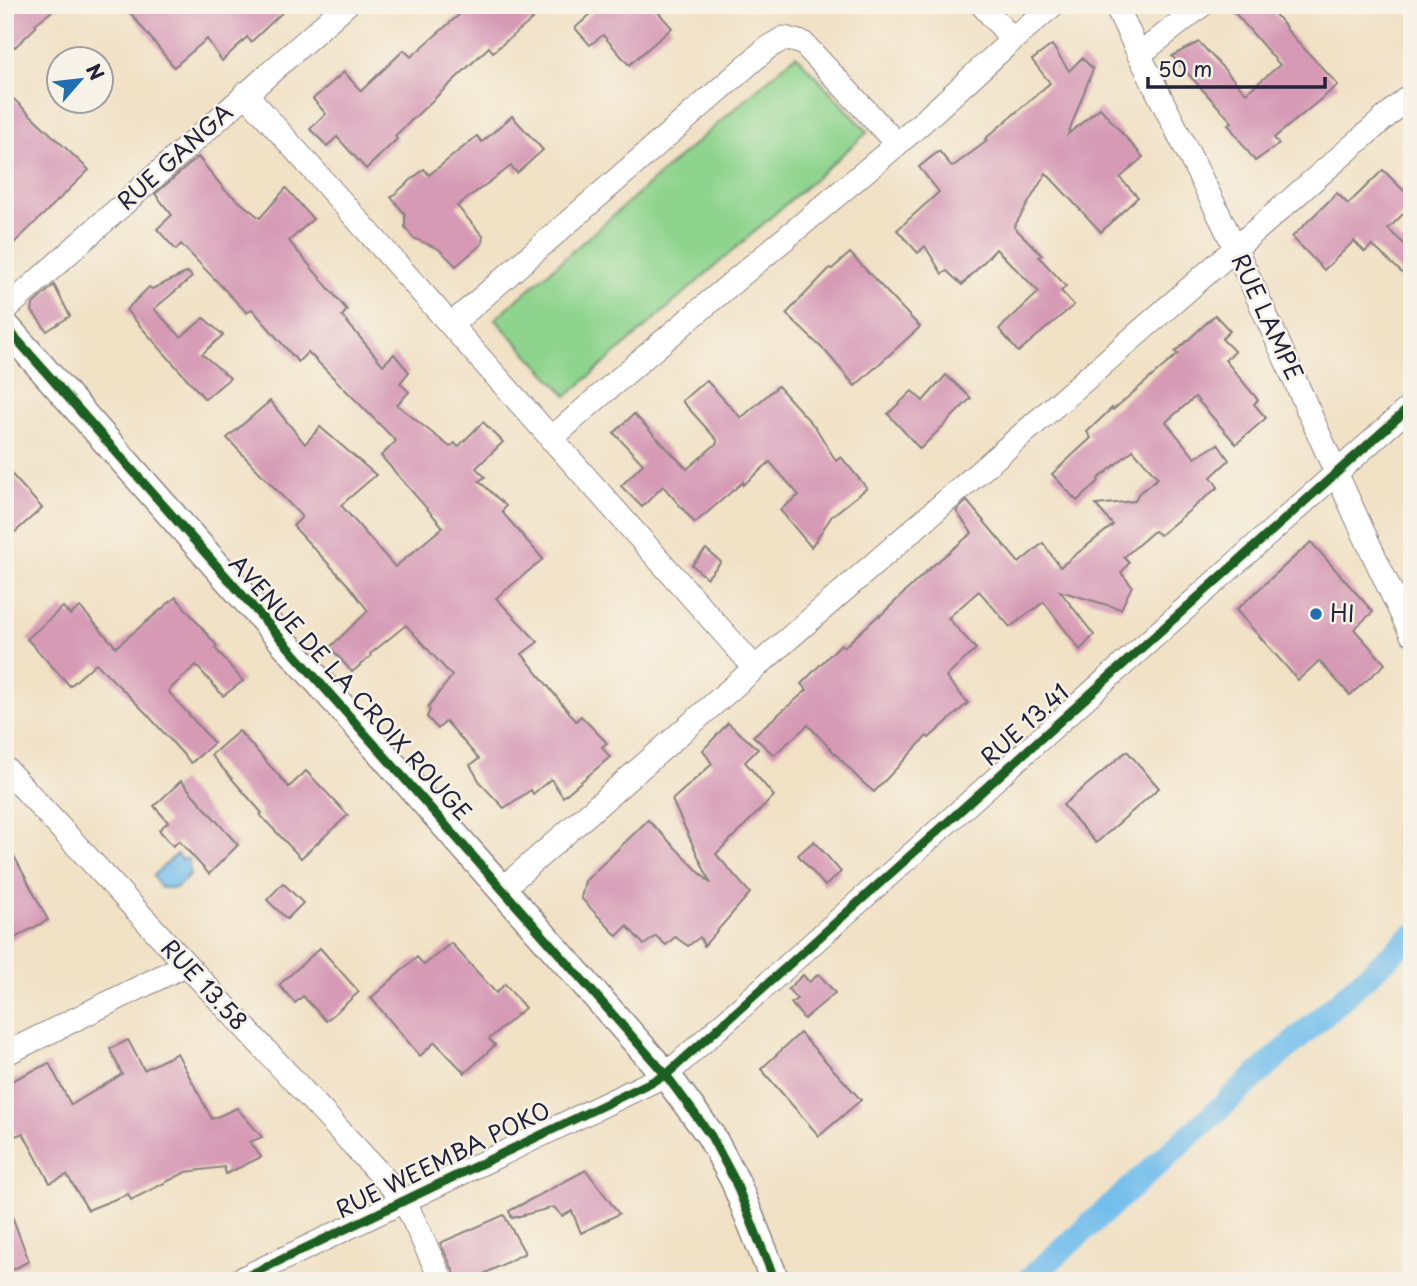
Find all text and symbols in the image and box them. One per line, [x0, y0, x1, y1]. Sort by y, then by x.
north arrow [46, 46, 116, 116]
scale bar [1148, 46, 1324, 90]
text: 50 m [1158, 52, 1212, 84]
text: N [80, 58, 112, 85]
street label: RUE GANGA [108, 94, 240, 217]
street label: RUE LAMPE [1224, 247, 1313, 385]
street label: AVENUE DE LA CROIX ROUGE [222, 546, 480, 828]
place label: HI [1330, 595, 1355, 630]
marker: HI [1308, 606, 1324, 622]
street label: RUE 13.41 [972, 675, 1076, 773]
street label: RUE 13.58 [154, 931, 257, 1037]
street label: RUE WEEMBA POKO [329, 1091, 556, 1226]

